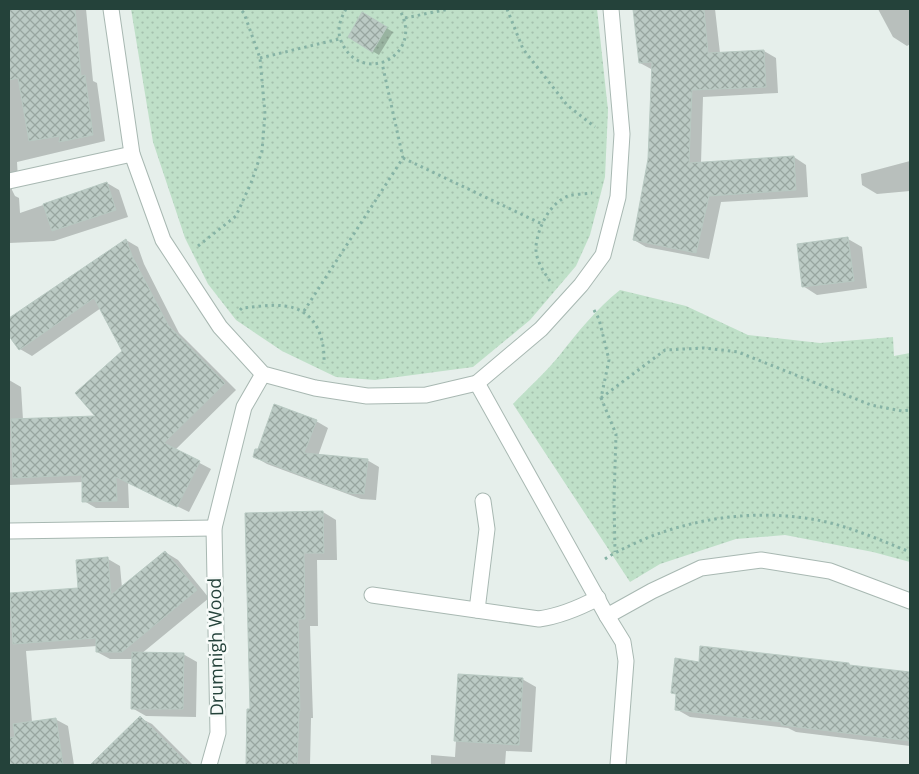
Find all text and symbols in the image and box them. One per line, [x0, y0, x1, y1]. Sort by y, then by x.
street label: Drumnigh Wood [202, 578, 228, 716]

